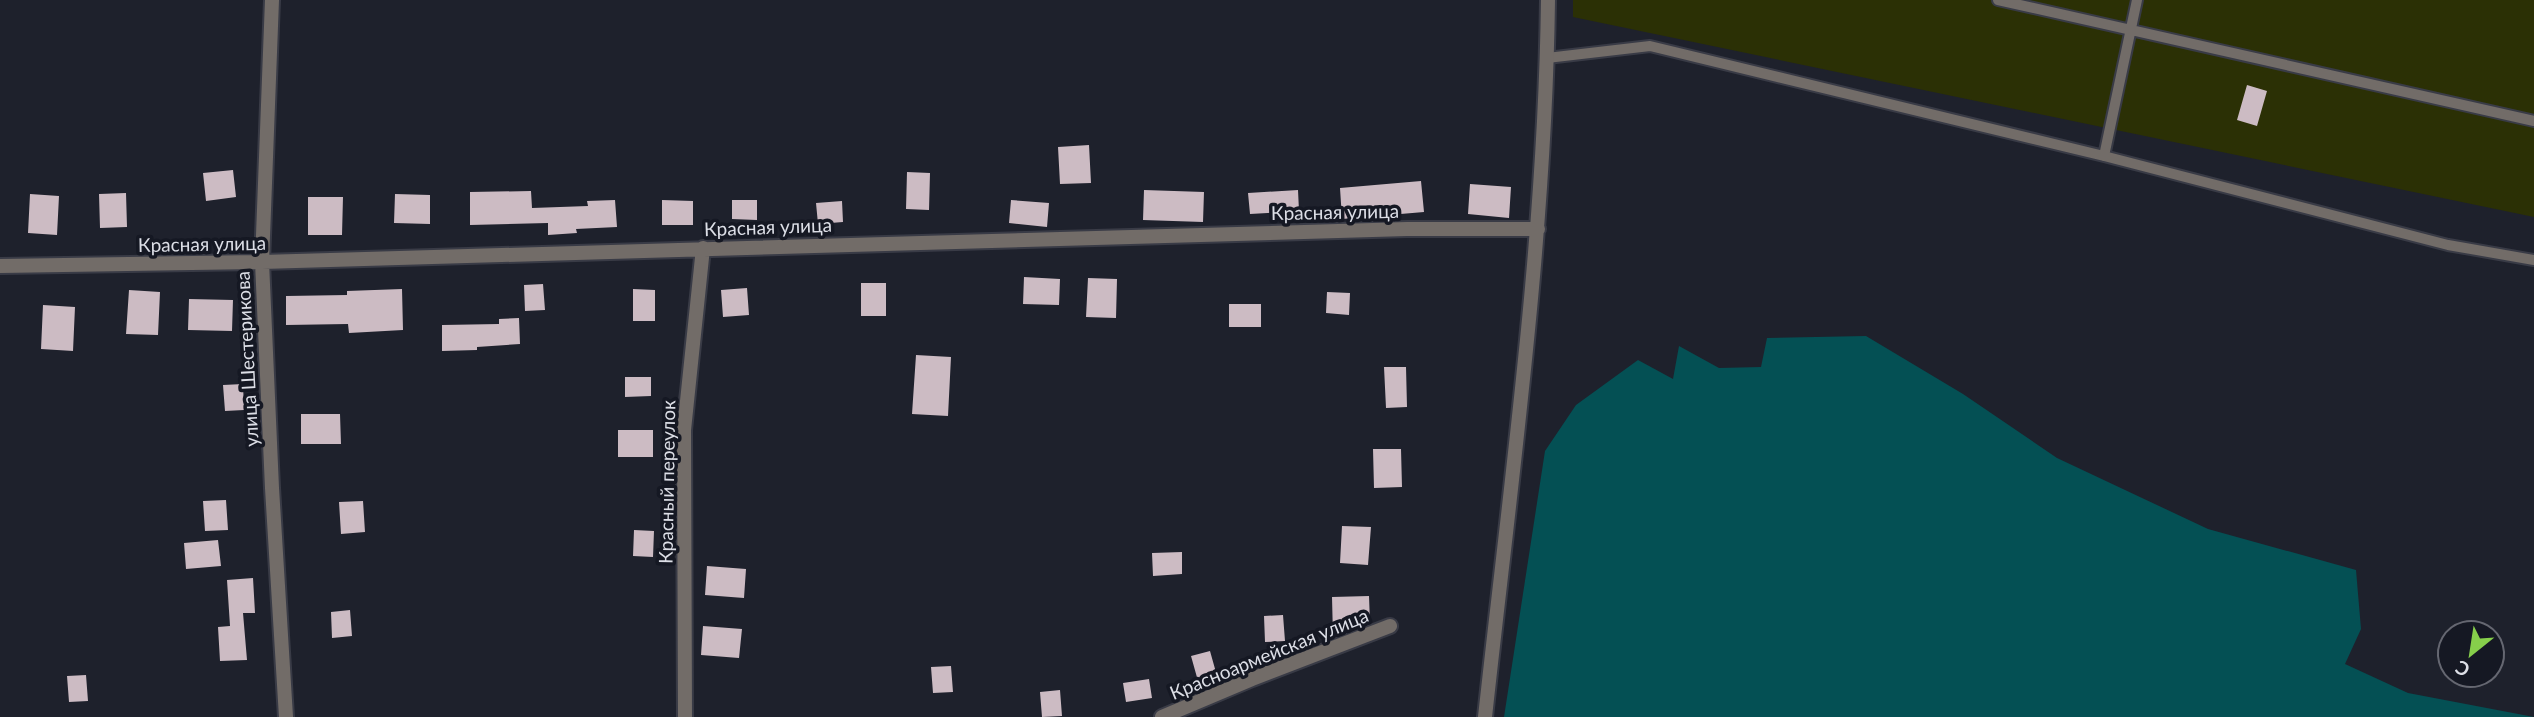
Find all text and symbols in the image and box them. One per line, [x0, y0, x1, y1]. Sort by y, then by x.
street label: Красная улица [1271, 199, 1399, 224]
street label: Красная улица [704, 213, 832, 240]
street label: Красная улица [138, 231, 266, 256]
street label: улица Шестерикова [230, 271, 263, 447]
street label: Красный переулок [654, 400, 679, 564]
street label: Красноармейская улица [1166, 603, 1371, 704]
north arrow [2436, 619, 2506, 689]
text: С [2451, 656, 2473, 682]

